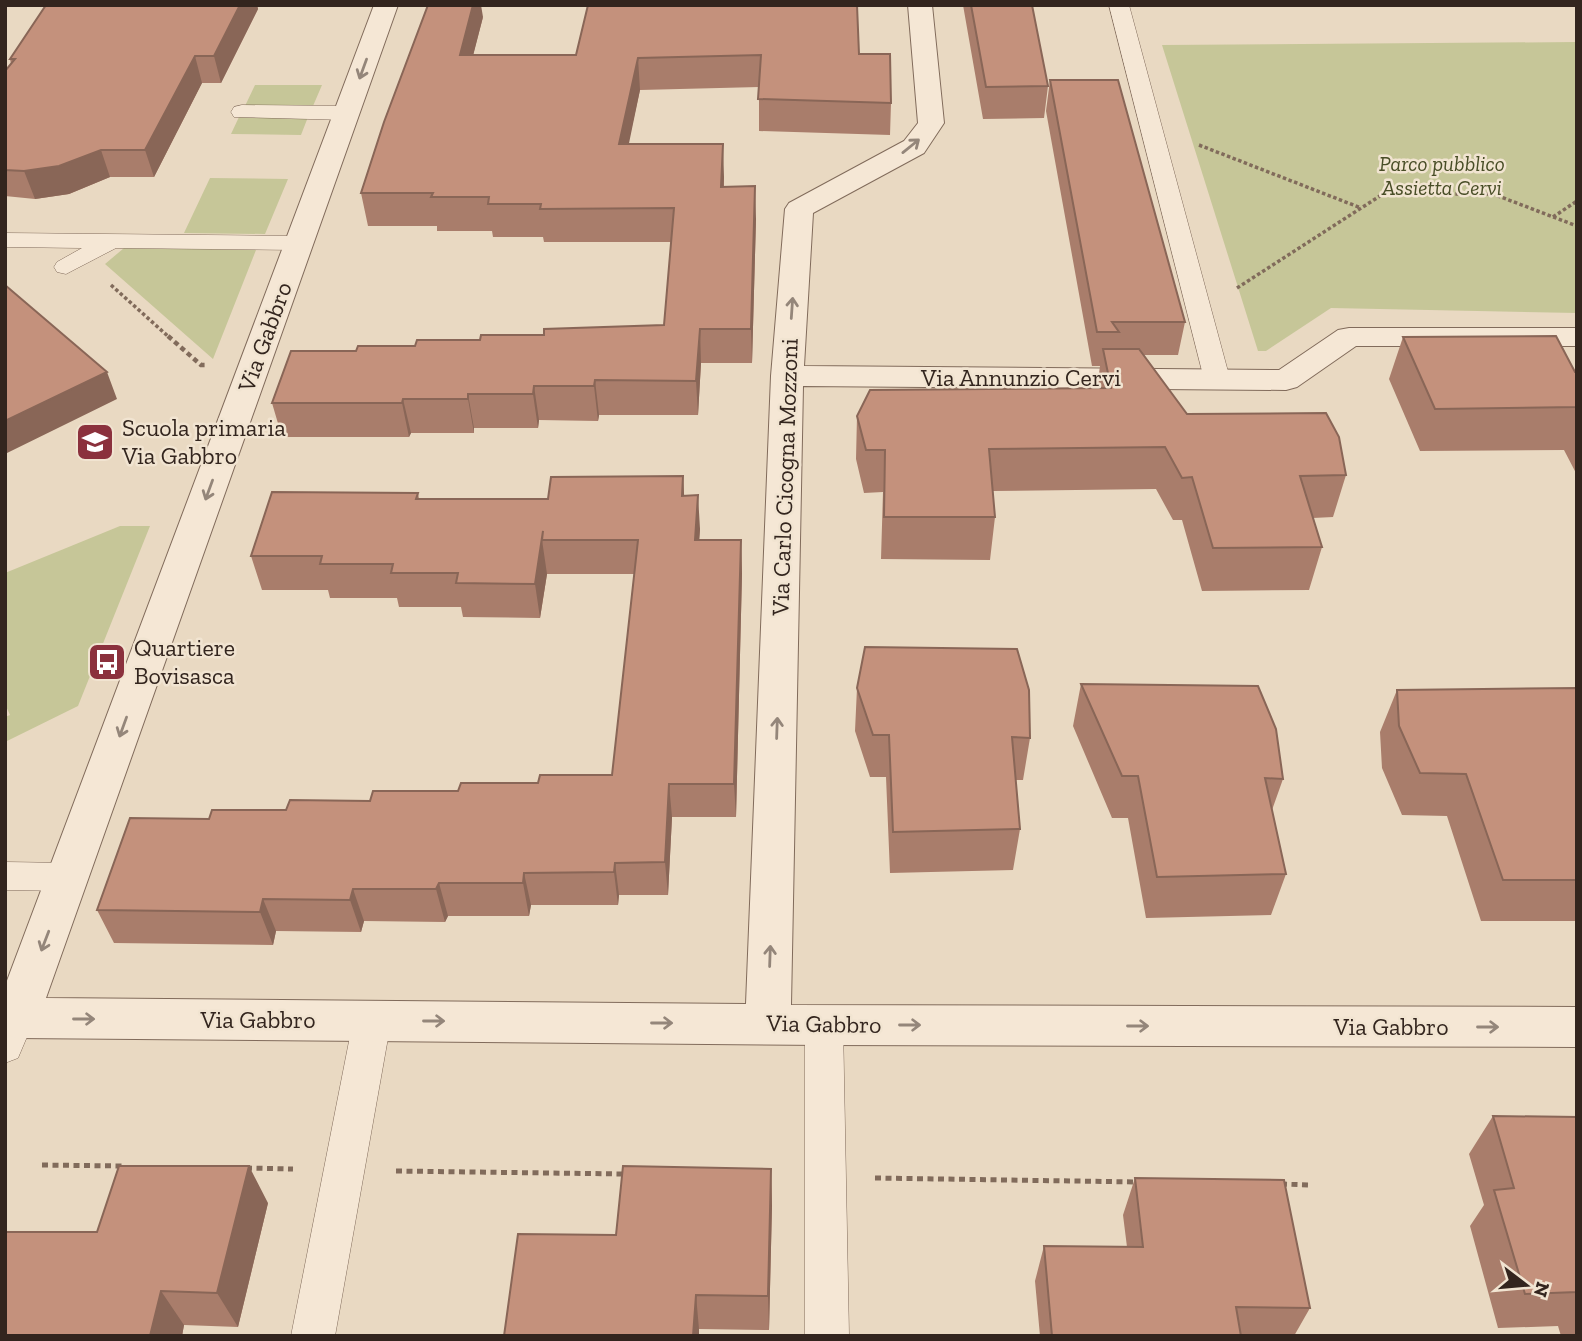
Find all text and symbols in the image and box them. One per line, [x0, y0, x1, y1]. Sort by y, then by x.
one-way arrow [355, 58, 368, 80]
one-way arrow [901, 138, 919, 153]
park label: Parco pubblico Assietta Cervi [1379, 151, 1505, 200]
street label: Via Gabbro [231, 278, 298, 397]
one-way arrow [786, 297, 799, 319]
street label: Via Carlo Cicogna Mozzoni [765, 338, 804, 617]
street label: Via Annunzio Cervi [920, 363, 1121, 392]
place label: Scuola primaria Via Gabbro [121, 413, 286, 470]
school or university icon: Scuola primaria Via Gabbro [74, 421, 116, 463]
one-way arrow [201, 479, 214, 500]
place label: Quartiere Bovisasca [134, 633, 235, 690]
bus stop icon: Quartiere Bovisasca [86, 641, 128, 683]
one-way arrow [116, 716, 128, 738]
one-way arrow [770, 717, 783, 740]
one-way arrow [38, 929, 51, 951]
one-way arrow [764, 944, 777, 967]
street label: Via Gabbro [199, 1005, 316, 1034]
street label: Via Gabbro [765, 1008, 882, 1039]
one-way arrow [73, 1012, 96, 1025]
street label: Via Gabbro [1332, 1012, 1449, 1041]
one-way arrow [423, 1014, 446, 1028]
one-way arrow [650, 1016, 673, 1030]
one-way arrow [898, 1018, 921, 1032]
one-way arrow [1126, 1019, 1149, 1033]
one-way arrow [1476, 1020, 1499, 1034]
north arrow [1491, 1250, 1561, 1320]
text: N [1529, 1279, 1555, 1300]

